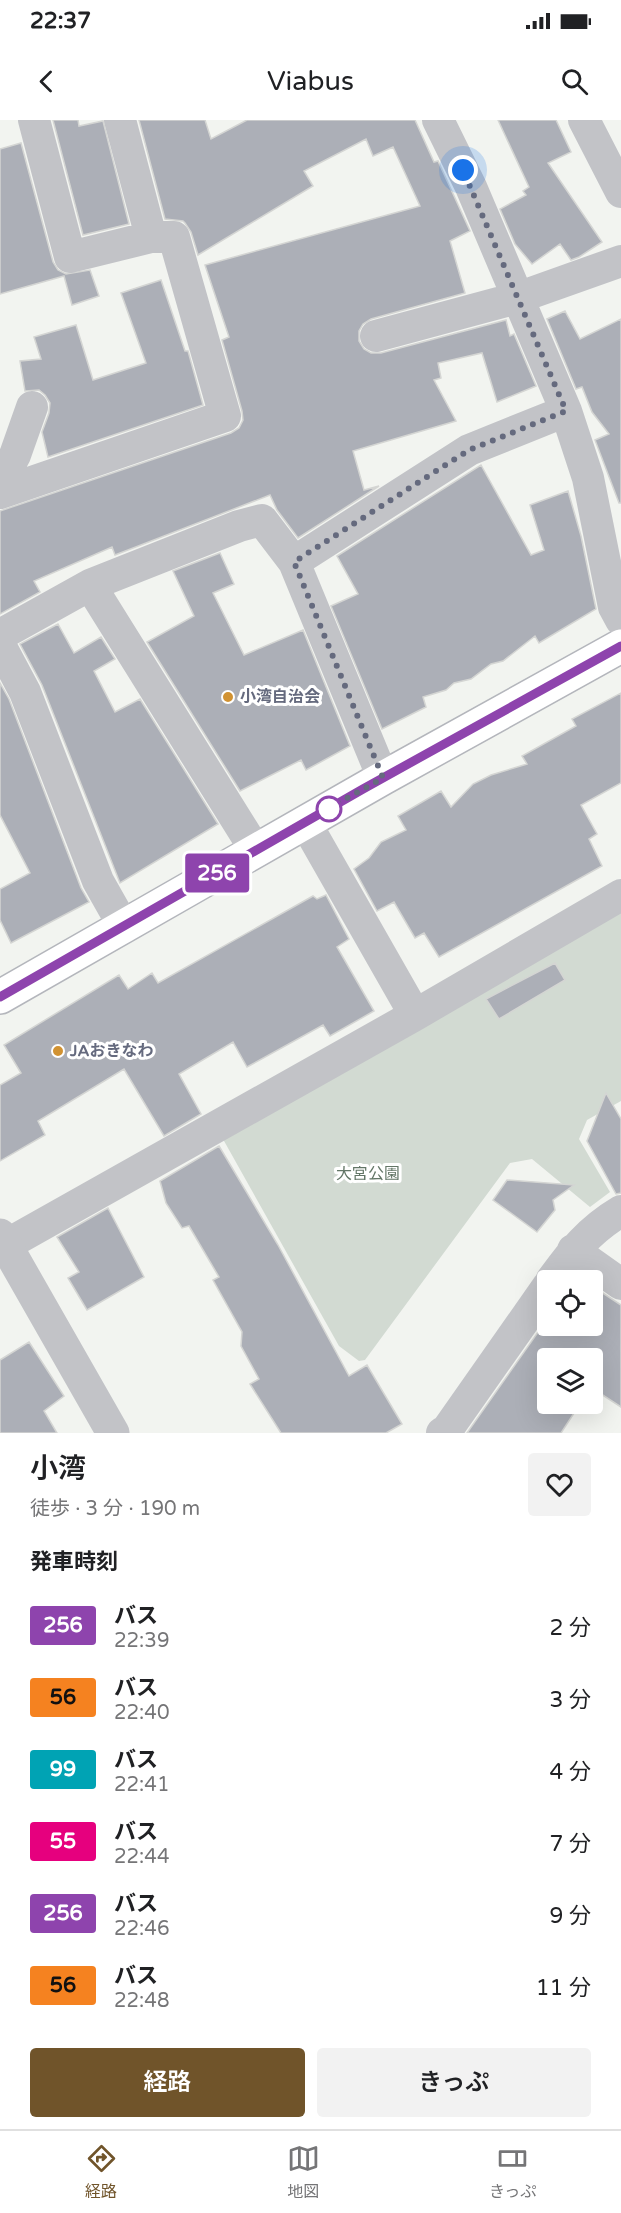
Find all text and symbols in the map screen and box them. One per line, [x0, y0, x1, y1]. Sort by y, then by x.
text: 22:37 [30, 8, 91, 34]
icon: back [30, 65, 63, 98]
text: Viabus [267, 65, 354, 98]
icon: search [558, 65, 591, 98]
your location [448, 155, 478, 185]
place label: 小湾自治会 [240, 687, 320, 707]
marker: 小湾自治会 [221, 690, 235, 704]
unlabelled marker [316, 796, 342, 822]
line badge: 256 [182, 854, 252, 892]
text: 256 [197, 861, 237, 886]
place label: JAおきなわ [69, 1041, 153, 1061]
marker: JAおきなわ [51, 1044, 65, 1058]
park label: 大宮公園 [336, 1164, 400, 1184]
map controls [537, 1270, 603, 1414]
button: locate [537, 1270, 603, 1336]
button: layers [537, 1348, 603, 1414]
text: 小湾 [30, 1452, 86, 1486]
button: heart [528, 1453, 591, 1516]
text: 徒歩 · 3 分 · 190 m [30, 1497, 200, 1521]
text: 発車時刻 [30, 1549, 118, 1575]
text: バス [114, 1603, 158, 1629]
text: 256 [43, 1613, 83, 1638]
text: 2 分 [549, 1615, 591, 1641]
text: 22:39 [114, 1629, 169, 1653]
text: バス [114, 1675, 158, 1701]
text: 56 [50, 1685, 76, 1710]
text: 3 分 [549, 1687, 591, 1713]
text: 22:40 [114, 1701, 169, 1725]
text: バス [114, 1747, 158, 1773]
text: 99 [50, 1757, 76, 1782]
text: 4 分 [549, 1759, 591, 1785]
text: 22:41 [114, 1773, 169, 1797]
text: バス [114, 1819, 158, 1845]
text: 55 [50, 1829, 76, 1854]
text: 7 分 [549, 1831, 591, 1857]
text: 22:44 [114, 1845, 169, 1869]
text: バス [114, 1891, 158, 1917]
text: 256 [43, 1901, 83, 1926]
text: 9 分 [549, 1903, 591, 1929]
text: 22:46 [114, 1917, 169, 1941]
text: バス [114, 1963, 158, 1989]
text: 56 [50, 1973, 76, 1998]
text: 11 分 [536, 1975, 591, 2001]
text: 22:48 [114, 1989, 169, 2013]
button: 経路 [30, 2048, 305, 2117]
button: きっぷ [317, 2048, 591, 2117]
tab: 経路 [85, 2142, 118, 2202]
tab: 地図 [287, 2142, 320, 2202]
tab: きっぷ [489, 2142, 536, 2202]

